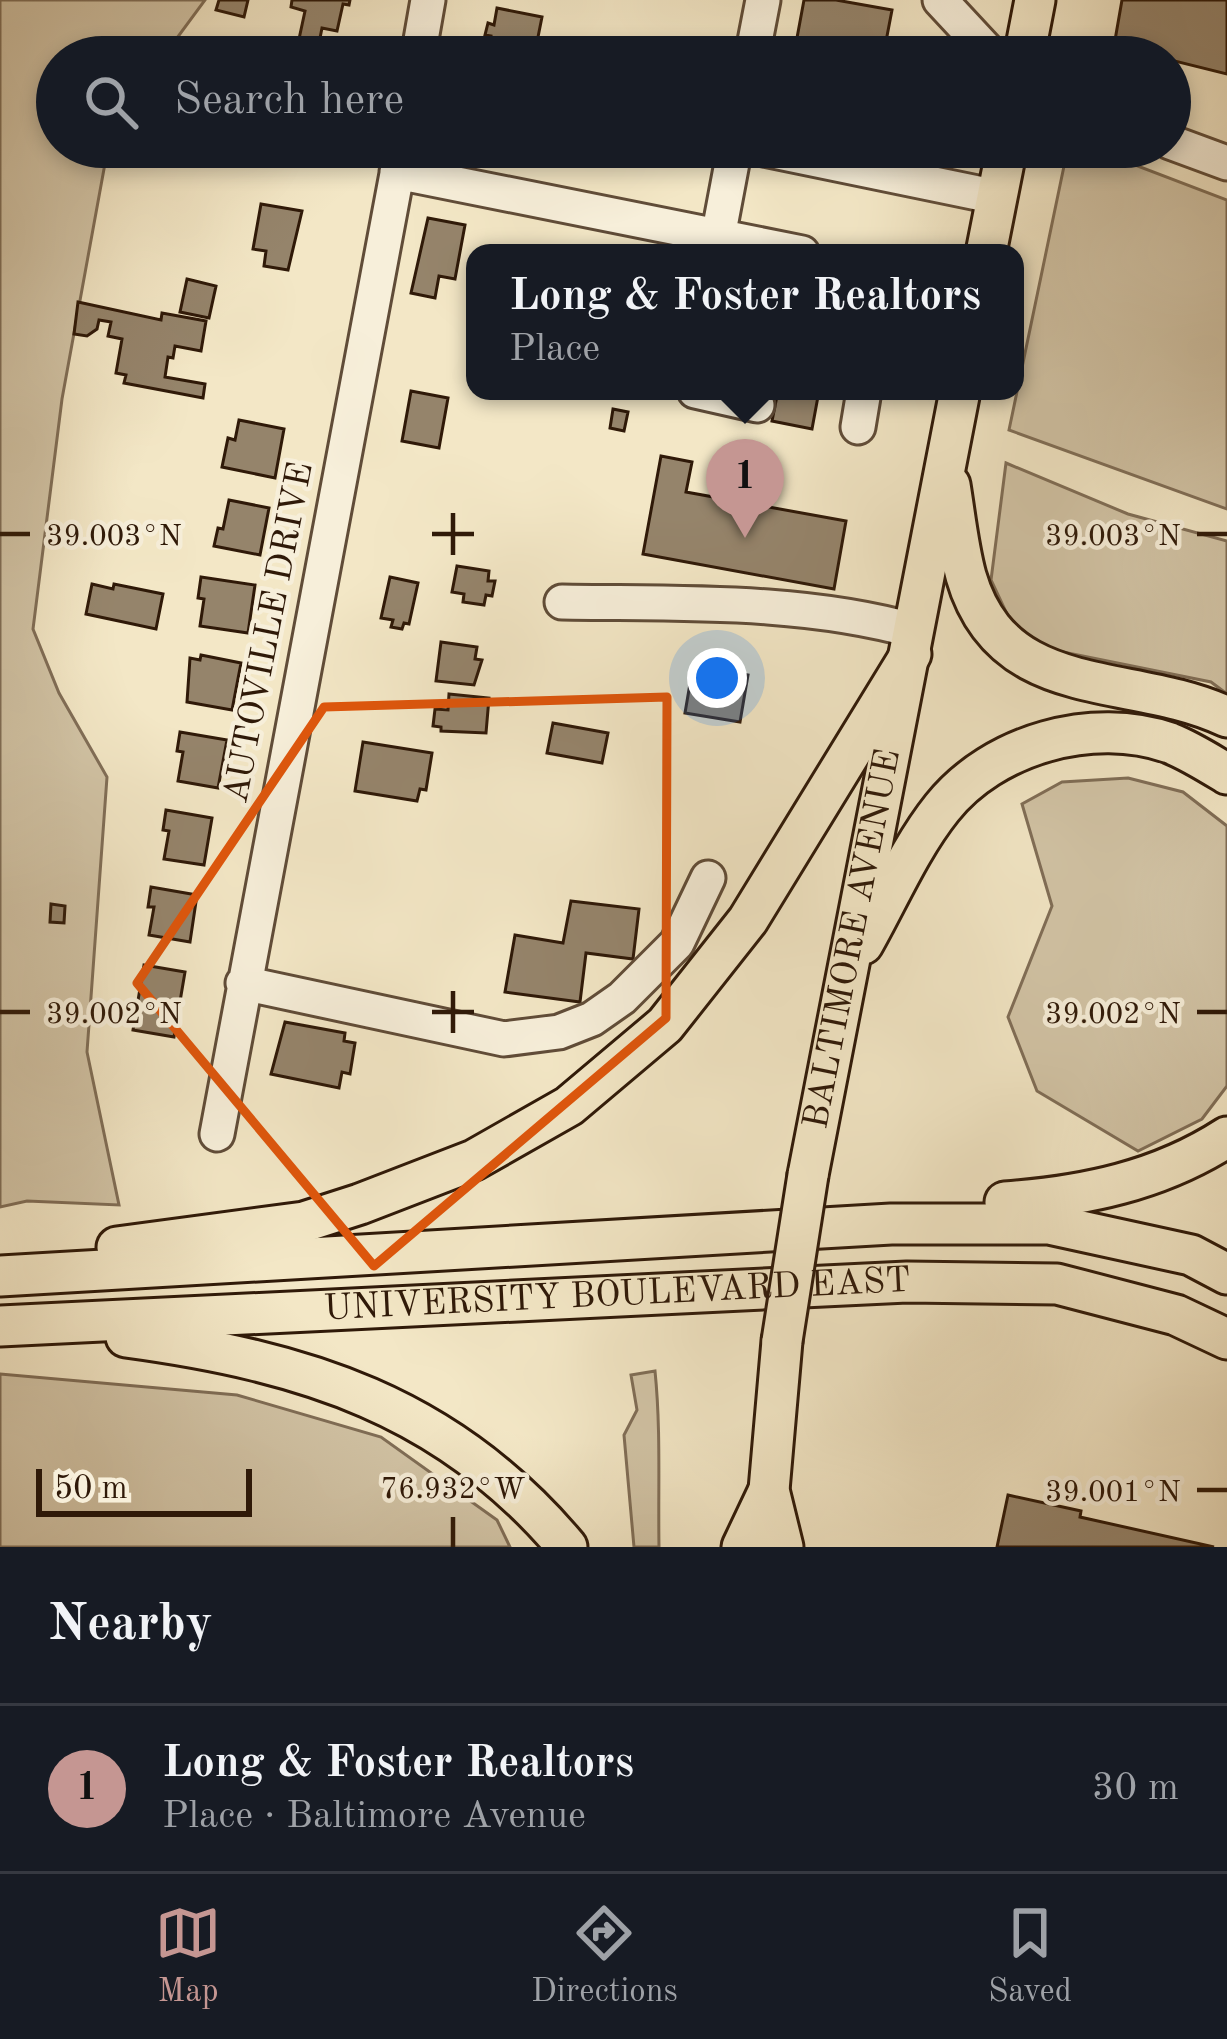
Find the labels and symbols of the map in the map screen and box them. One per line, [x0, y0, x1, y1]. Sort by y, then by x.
pin: 1 [706, 439, 784, 538]
street label: AUTOVILLE DRIVE [219, 459, 321, 807]
text: 39.003°N [46, 522, 182, 552]
text: 39.003°N [1045, 522, 1181, 552]
your location [687, 648, 747, 708]
street label: BALTIMORE AVENUE [799, 747, 908, 1132]
text: 39.002°N [46, 1000, 182, 1030]
text: 39.002°N [1045, 1000, 1181, 1030]
street label: UNIVERSITY BOULEVARD EAST [323, 1264, 912, 1328]
scale bar [36, 1463, 252, 1516]
text: 76.932°W [381, 1475, 525, 1505]
text: 39.001°N [1045, 1478, 1181, 1508]

